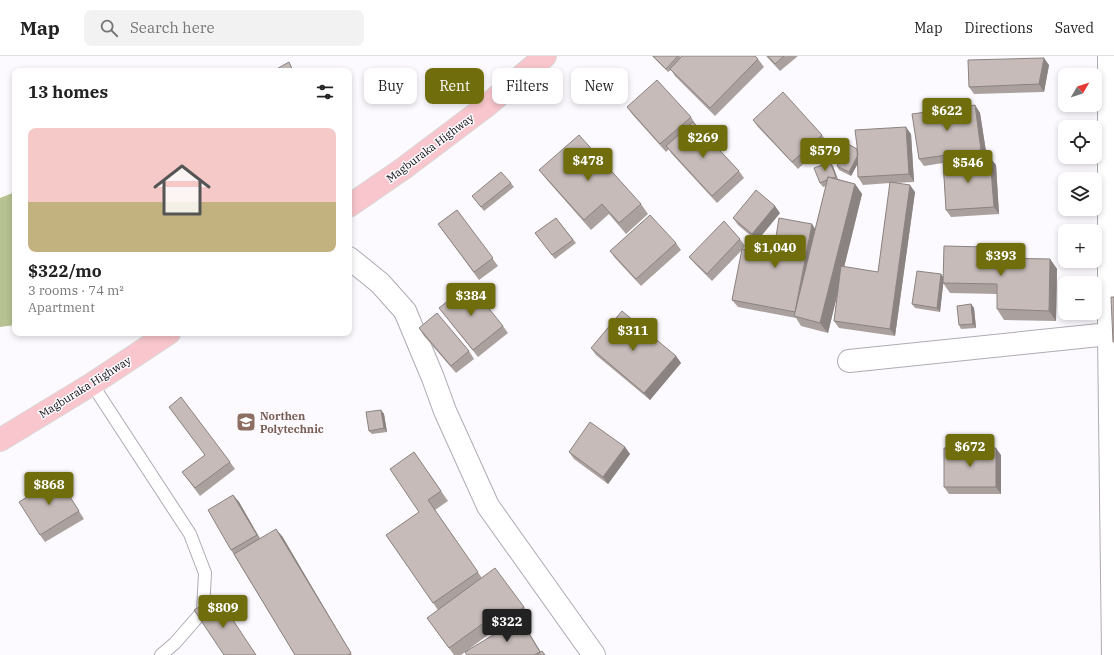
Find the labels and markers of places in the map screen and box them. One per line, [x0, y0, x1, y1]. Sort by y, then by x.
pin: $622 [923, 98, 971, 132]
pin: $269 [679, 125, 727, 159]
pin: $579 [801, 138, 849, 172]
pin: $478 [564, 148, 612, 182]
pin: $546 [944, 150, 992, 184]
pin: $1,040 [742, 235, 808, 269]
pin: $393 [977, 243, 1025, 277]
pin: $384 [447, 283, 495, 317]
pin: $311 [609, 318, 657, 352]
place label: Northen Polytechnic [260, 409, 324, 436]
school or university icon: Northen Polytechnic [235, 411, 257, 433]
pin: $672 [946, 434, 994, 468]
pin: $868 [25, 472, 73, 506]
pin: $809 [199, 595, 247, 629]
pin: $322 [483, 609, 531, 643]

